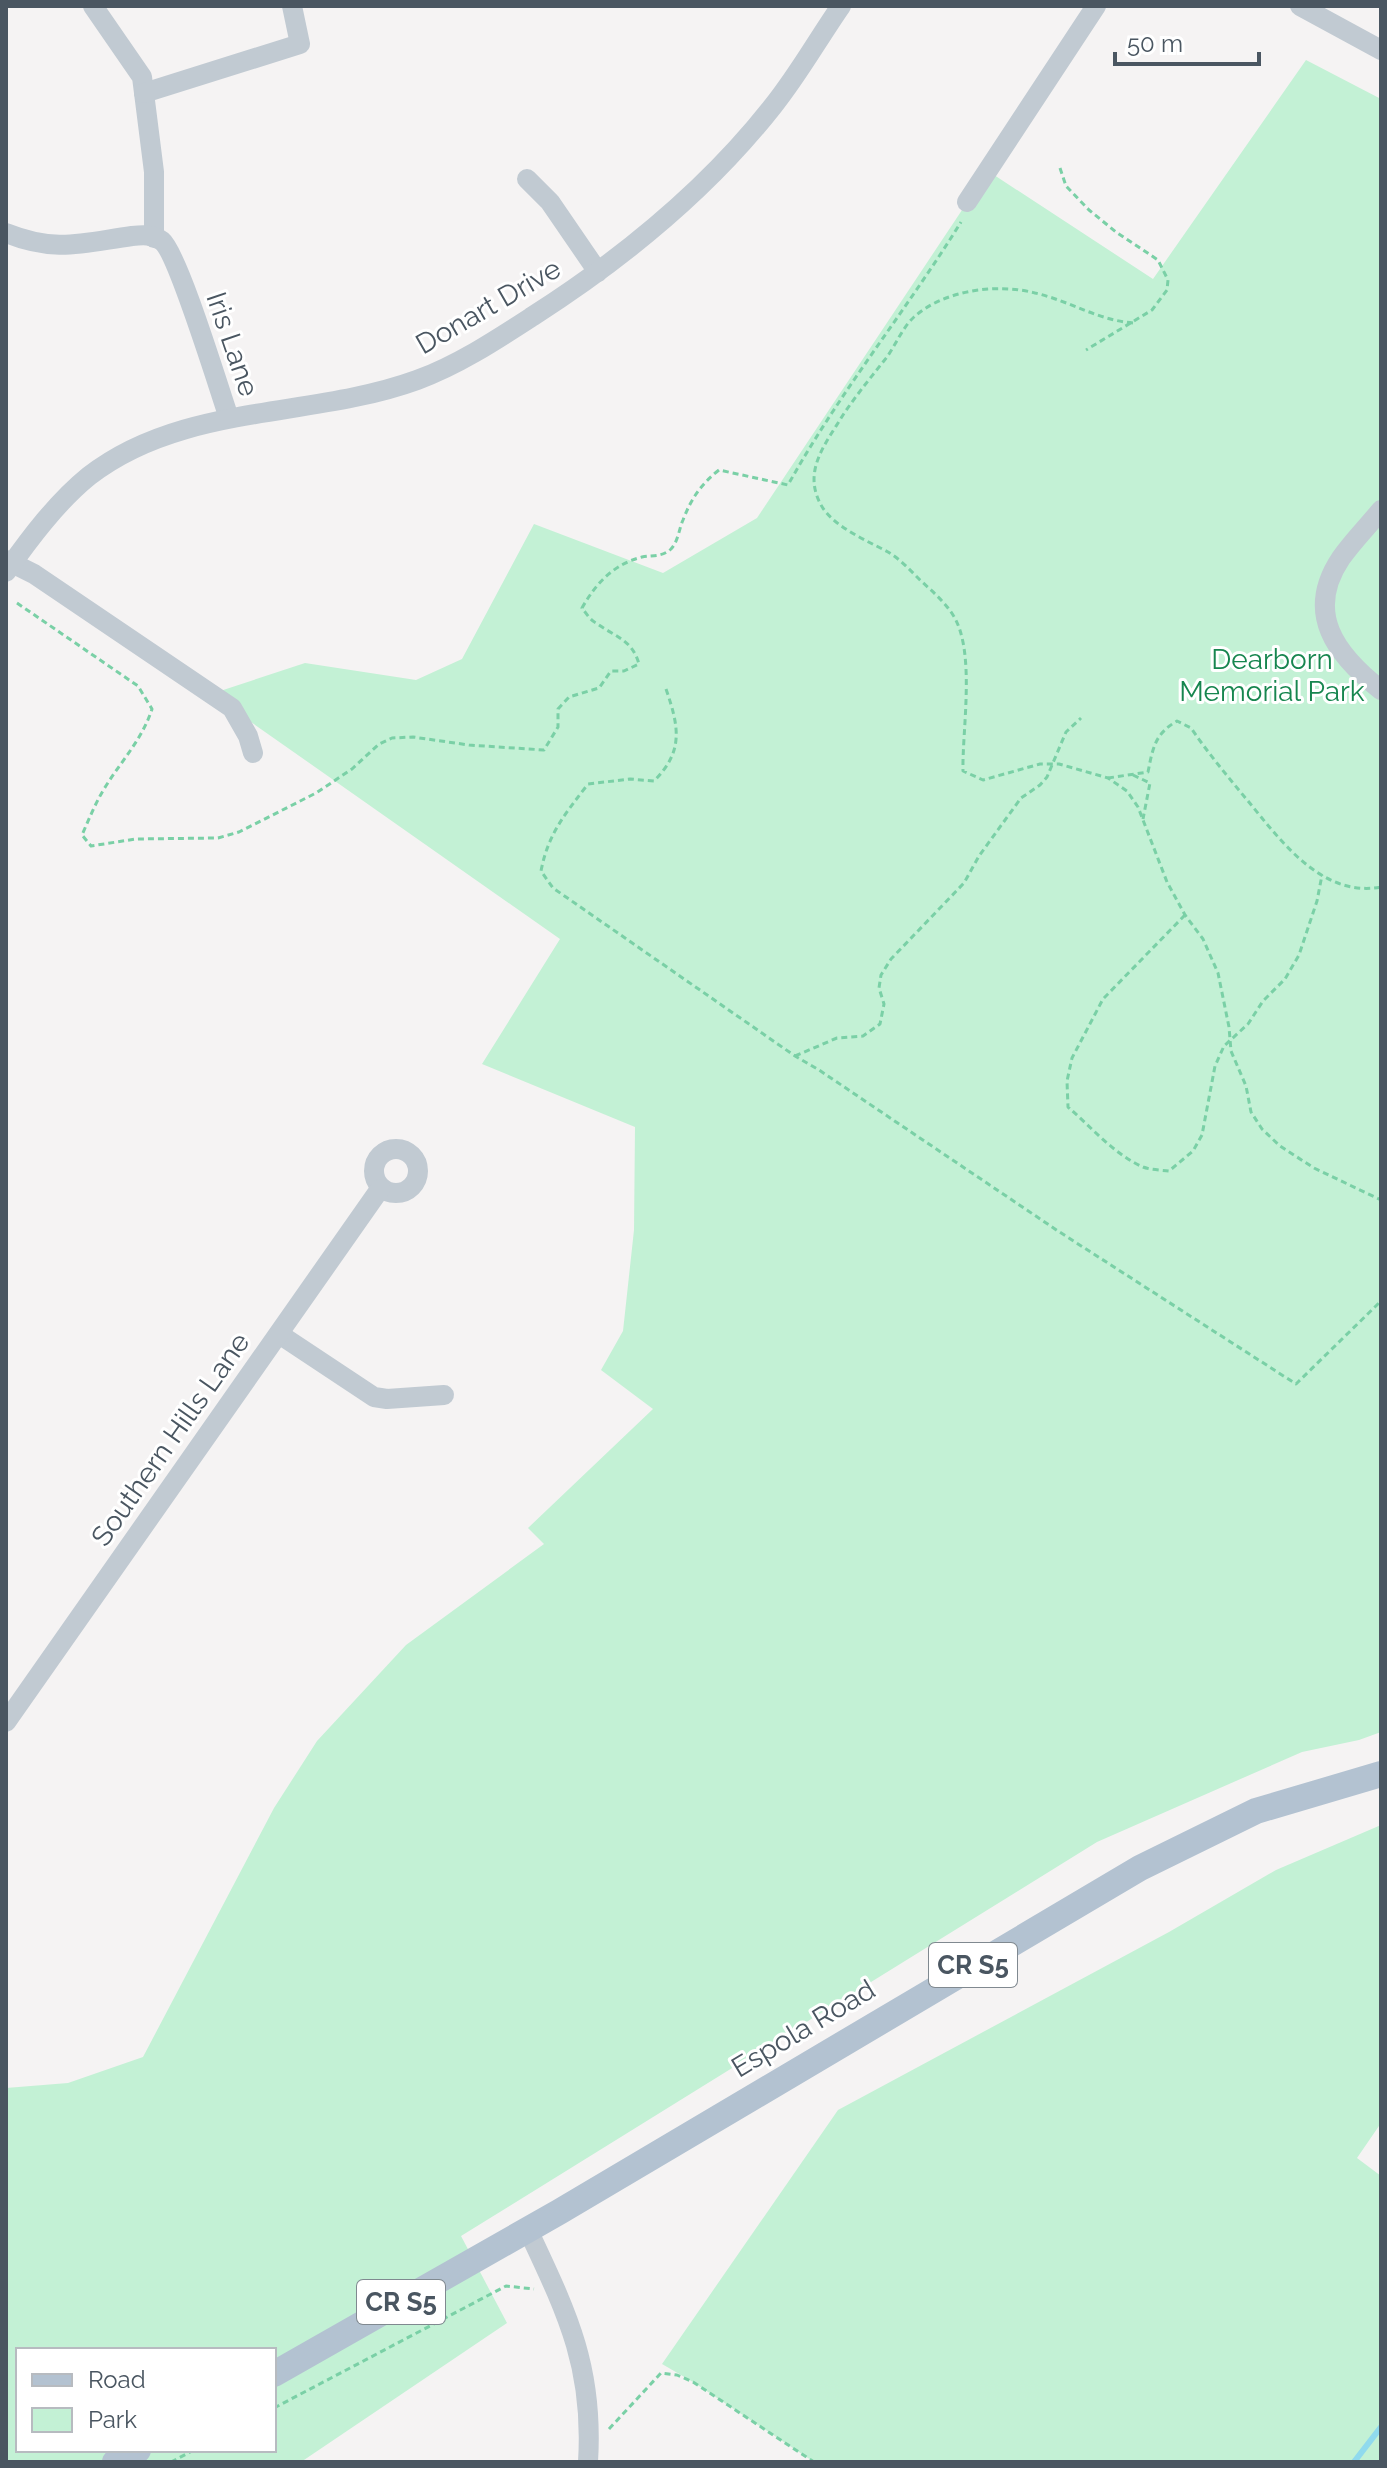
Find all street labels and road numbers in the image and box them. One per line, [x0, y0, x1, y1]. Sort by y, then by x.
street label: Donart Drive [410, 252, 566, 361]
street label: Iris Lane [199, 288, 266, 401]
street label: Southern Hills Lane [84, 1326, 256, 1552]
road number: CR S5 [929, 1943, 1017, 1987]
street label: Espola Road [725, 1973, 881, 2084]
road number: CR S5 [357, 2280, 445, 2324]

